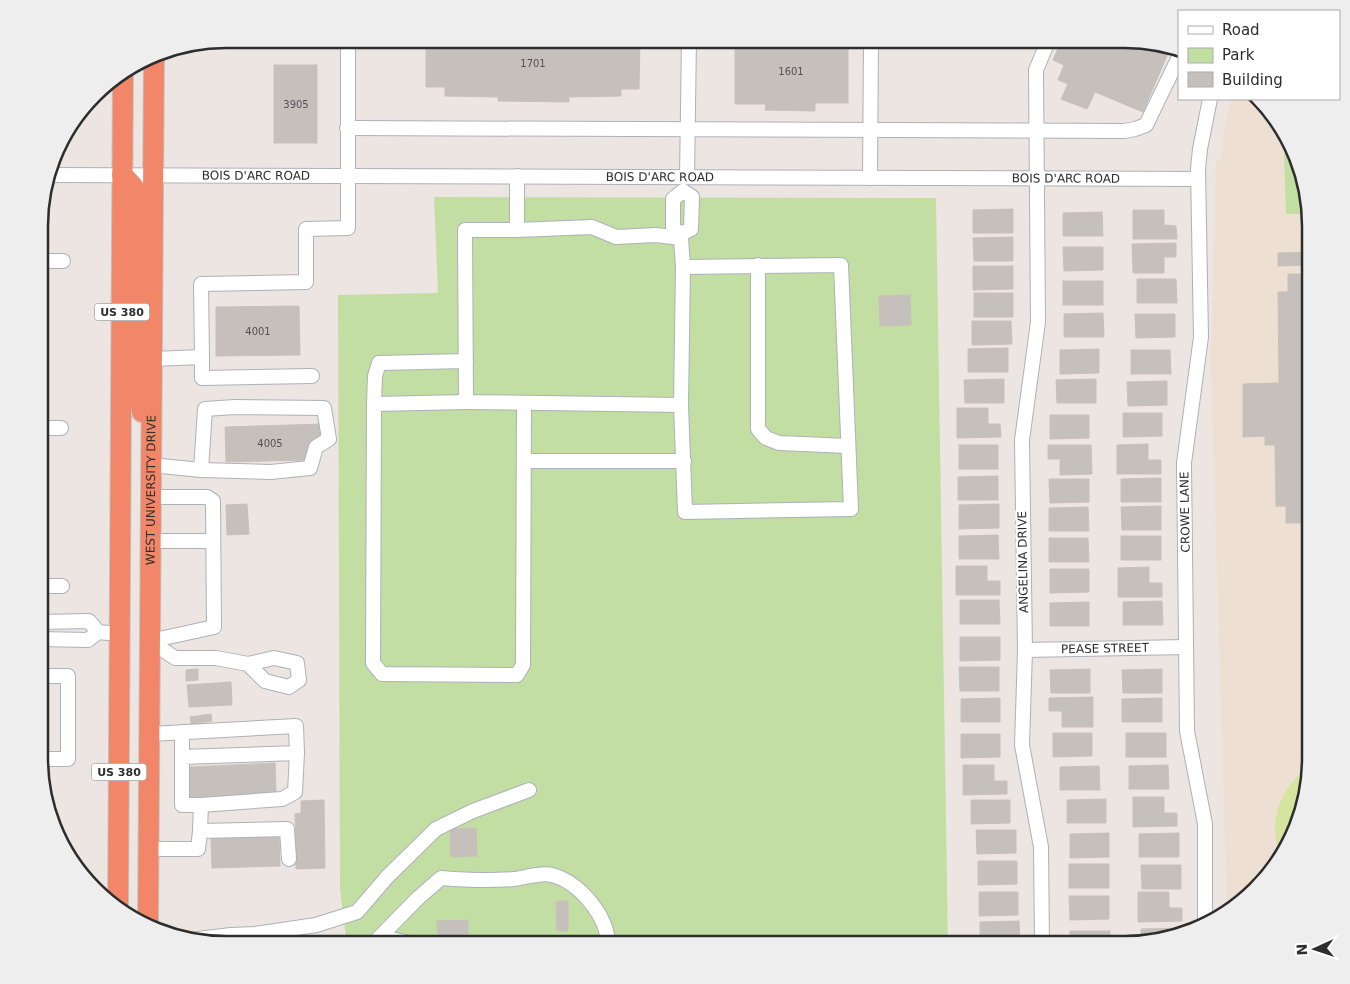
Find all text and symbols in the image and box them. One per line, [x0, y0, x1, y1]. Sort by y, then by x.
legend [1178, 10, 1340, 100]
text: Road [1222, 21, 1260, 39]
text: Park [1222, 46, 1255, 64]
house number: 1701 [520, 58, 546, 69]
house number: 1601 [778, 66, 804, 77]
text: Building [1222, 71, 1283, 89]
house number: 3905 [283, 99, 309, 110]
street label: BOIS D'ARC ROAD [202, 169, 310, 183]
street label: BOIS D'ARC ROAD [606, 170, 714, 184]
street label: BOIS D'ARC ROAD [1012, 171, 1120, 186]
road number: US 380 [94, 304, 150, 320]
house number: 4001 [245, 326, 271, 337]
street label: WEST UNIVERSITY DRIVE [143, 415, 159, 565]
house number: 4005 [257, 438, 283, 449]
street label: CROWE LANE [1177, 471, 1193, 553]
street label: ANGELINA DRIVE [1015, 511, 1031, 613]
street label: PEASE STREET [1061, 641, 1150, 656]
road number: US 380 [92, 764, 146, 780]
north arrow [1290, 924, 1340, 974]
text: N [1294, 943, 1310, 956]

